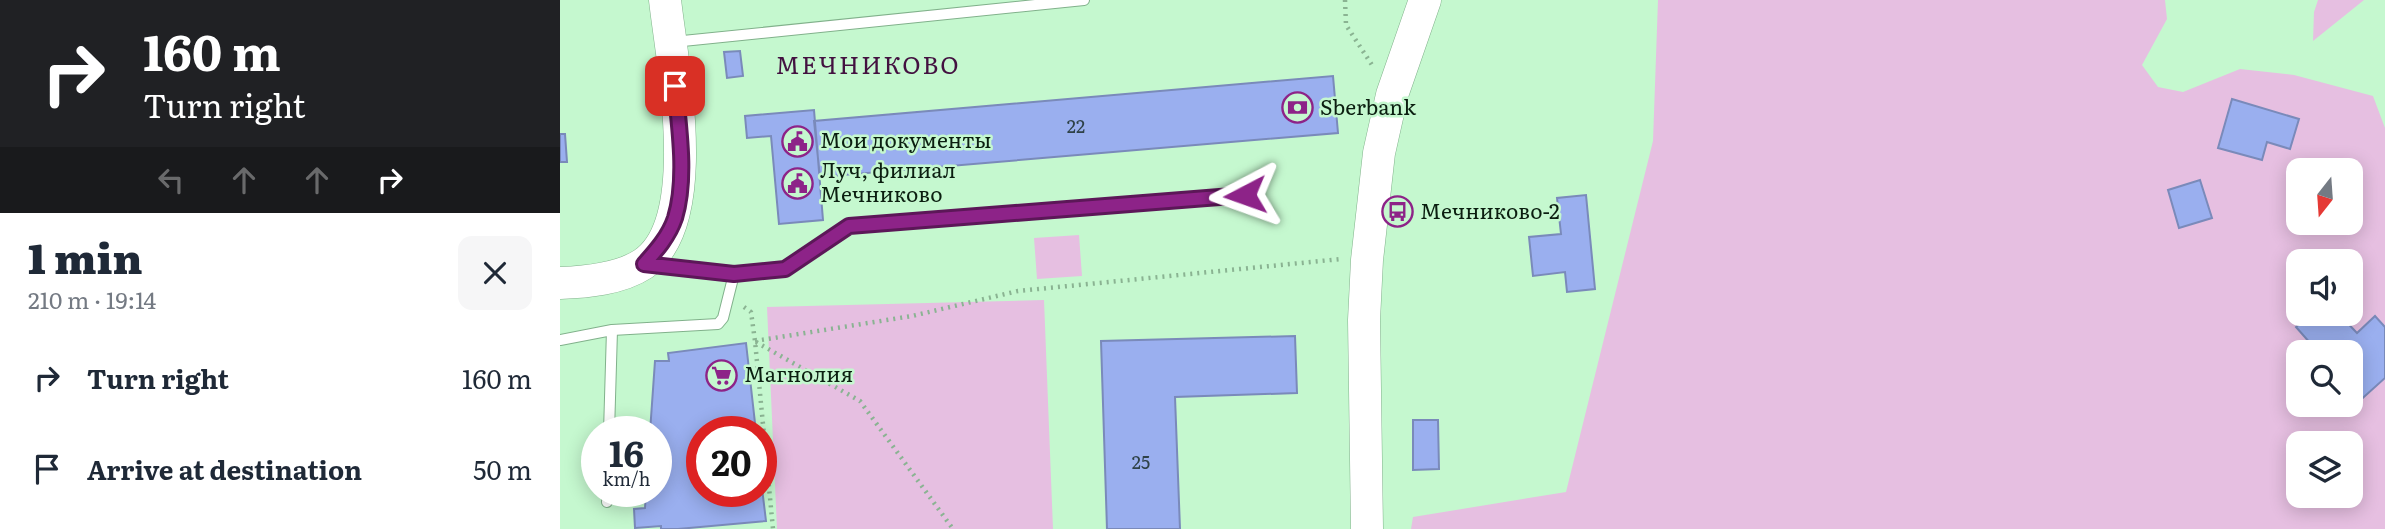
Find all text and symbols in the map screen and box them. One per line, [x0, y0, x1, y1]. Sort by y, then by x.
text: 160 m [143, 13, 281, 86]
icon: right [28, 28, 119, 119]
district label: МЕЧНИКОВО [776, 46, 960, 81]
pin [645, 56, 705, 116]
icon: arrive [656, 67, 694, 105]
text: Turn right [143, 80, 305, 128]
place label: Sberbank [1320, 90, 1416, 121]
bank icon: Sberbank [1280, 91, 1314, 125]
house number: 22 [1067, 112, 1085, 139]
place label: Мои документы [820, 123, 992, 154]
public building icon: Мои документы [780, 124, 814, 158]
place label: Луч, филиал Мечниково [820, 153, 956, 208]
position arrow [1208, 158, 1282, 232]
north arrow [2286, 158, 2362, 234]
map controls [2286, 158, 2363, 508]
icon: left [152, 161, 190, 199]
icon: ahead [225, 161, 263, 199]
icon: ahead [298, 161, 336, 199]
icon: right [371, 161, 409, 199]
public building icon: Луч, филиал Мечниково [780, 166, 814, 200]
place label: Мечниково-2 [1420, 194, 1560, 225]
bus stop icon: Мечниково-2 [1380, 195, 1414, 229]
text: 1 min [28, 225, 143, 287]
button: close [458, 236, 532, 310]
button: sound [2286, 249, 2363, 326]
text: 210 m · 19:14 [28, 282, 156, 316]
button: search [2286, 340, 2363, 417]
place label: Магнолия [744, 357, 853, 388]
text: Turn right [87, 358, 229, 397]
text: 160 m [462, 358, 532, 397]
supermarket icon: Магнолия [704, 358, 738, 392]
icon: right [28, 359, 66, 397]
speed limit sign: 20 [686, 416, 777, 507]
text: 16 [609, 426, 644, 478]
button: layers [2286, 431, 2363, 508]
house number: 25 [1132, 448, 1150, 475]
text: Arrive at destination [87, 449, 362, 488]
text: 50 m [473, 449, 532, 488]
icon: arrive [28, 450, 66, 488]
text: km/h [603, 465, 650, 492]

